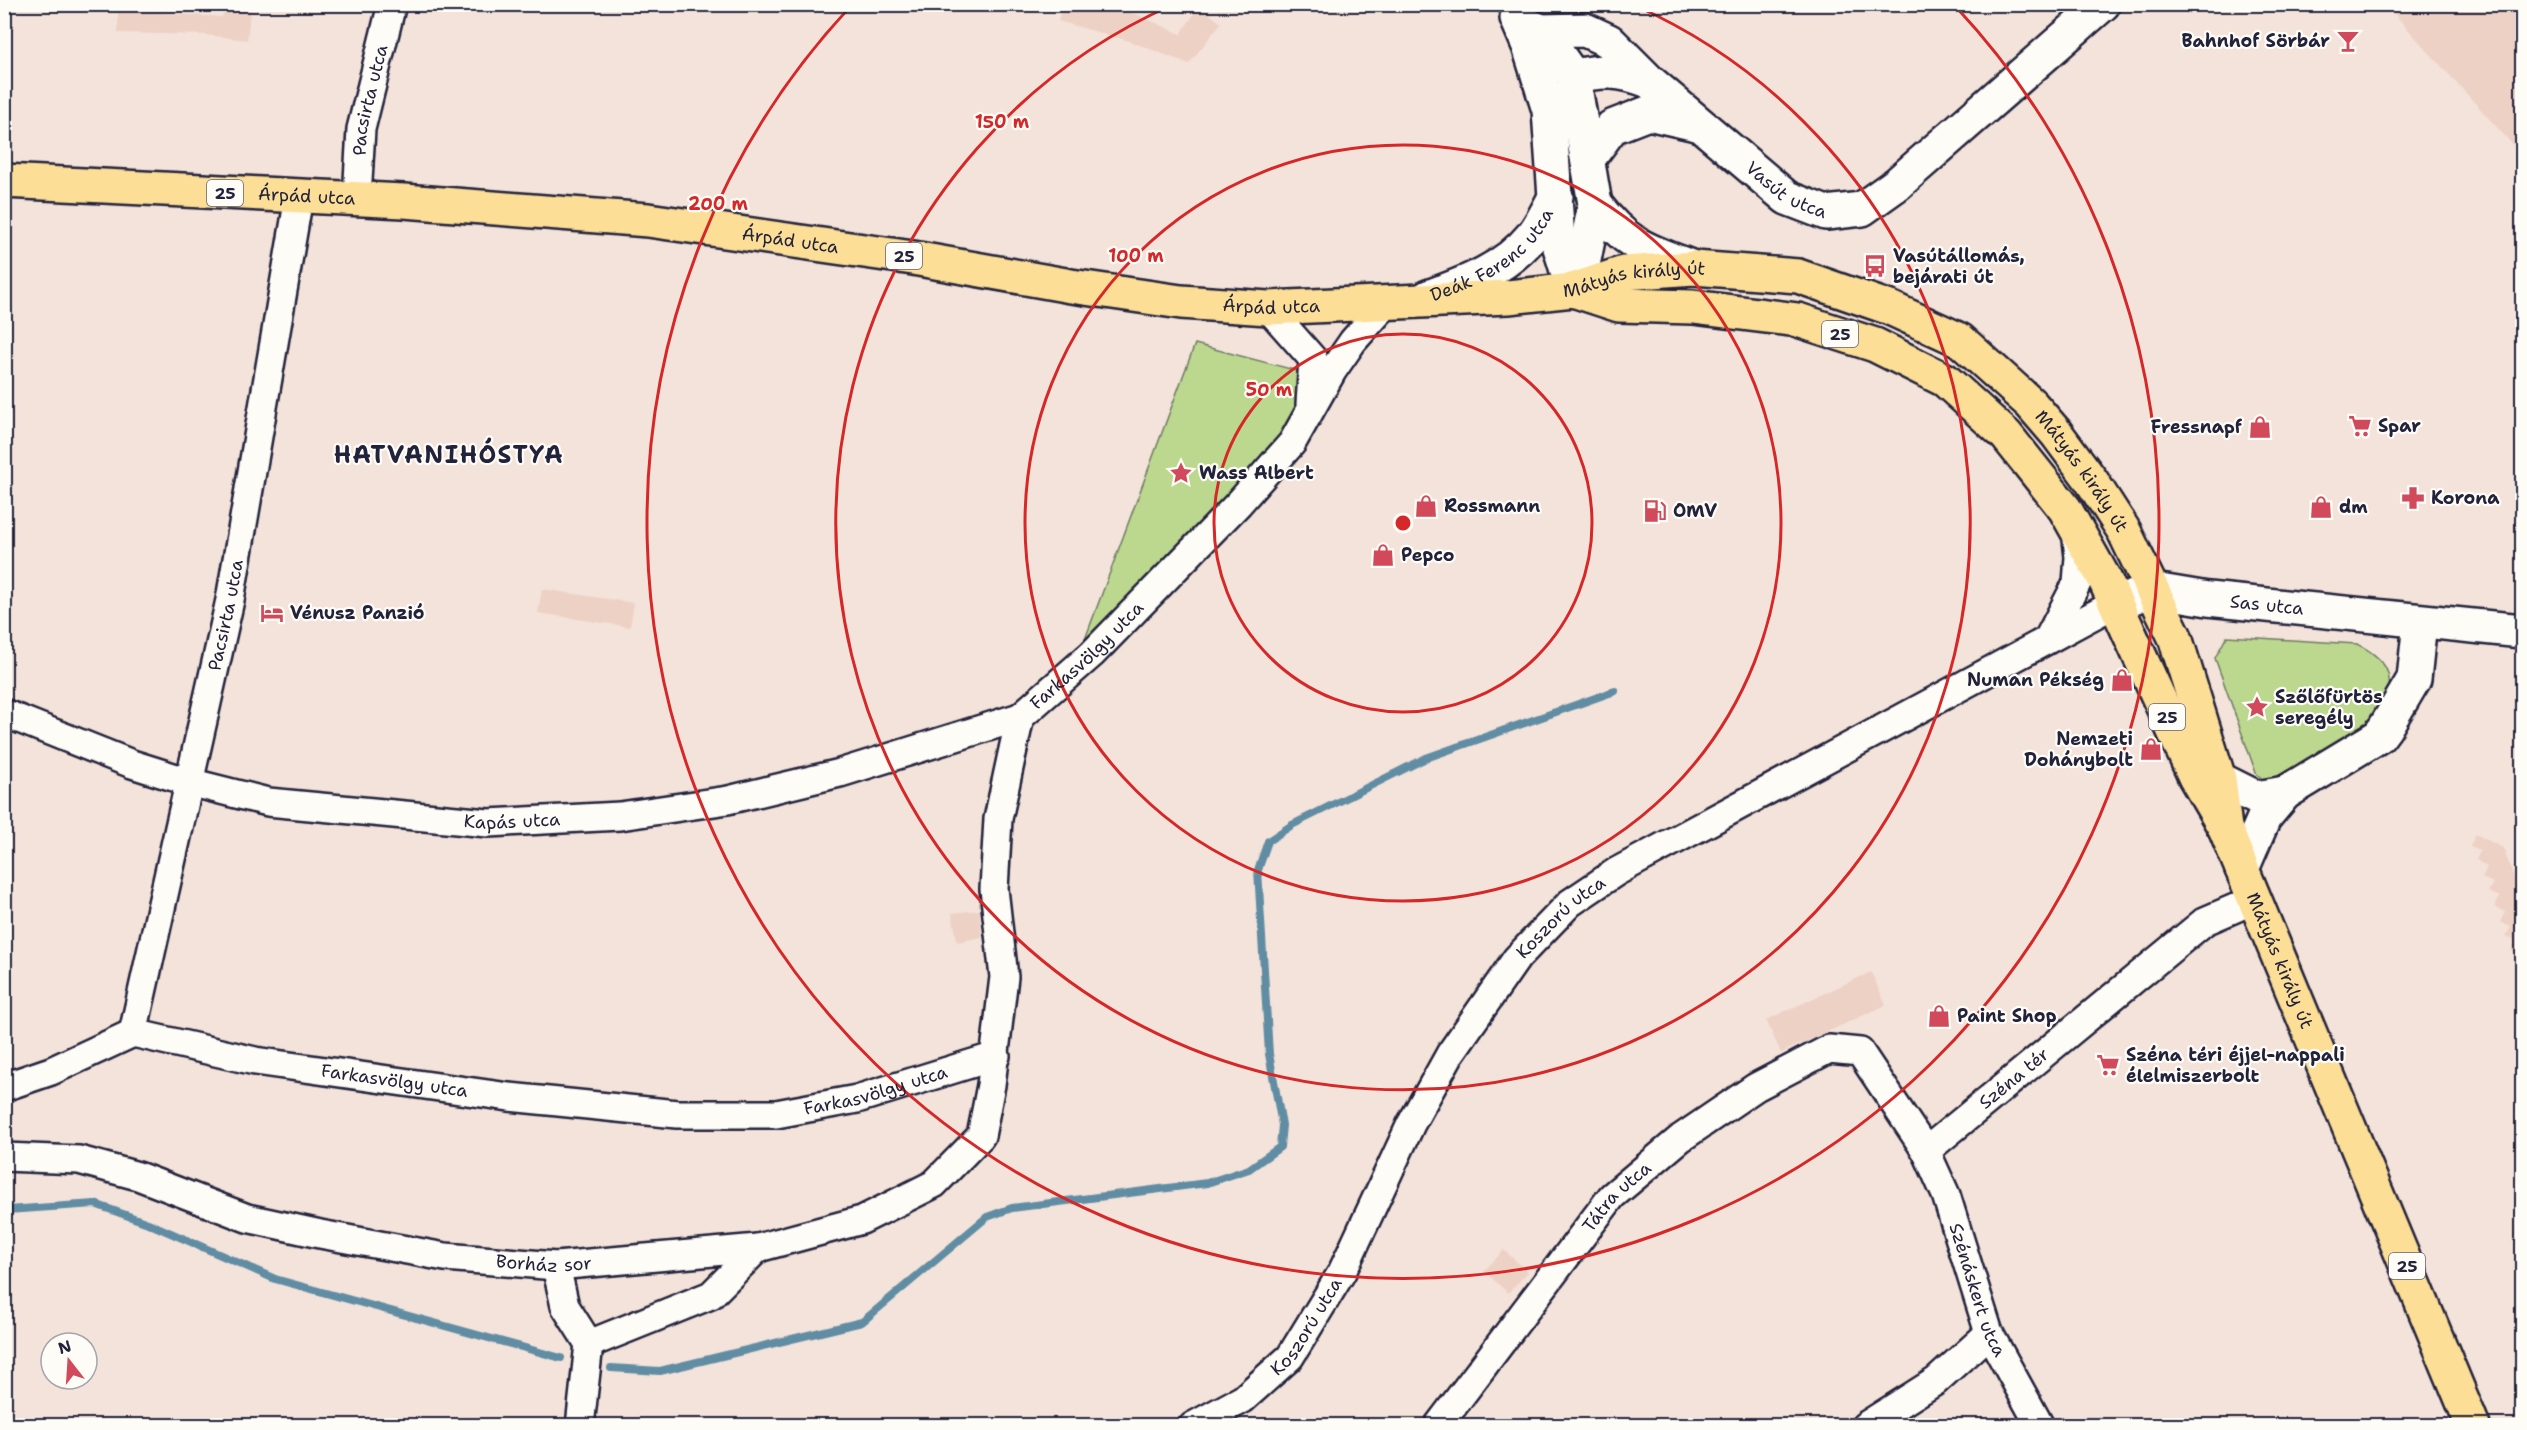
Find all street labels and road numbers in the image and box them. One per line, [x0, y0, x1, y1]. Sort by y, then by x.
street label: Pacsirta utca [347, 42, 393, 156]
street label: Vasút utca [1741, 156, 1830, 224]
road number: 25 [207, 180, 243, 206]
street label: Árpád utca [257, 182, 356, 211]
street label: Deák Ferenc utca [1427, 204, 1559, 307]
street label: Árpád utca [740, 222, 840, 259]
road number: 25 [886, 243, 922, 269]
street label: Mátyás király út [1562, 256, 1706, 303]
street label: Árpád utca [1222, 293, 1320, 320]
road number: 25 [1822, 321, 1858, 347]
street label: Mátyás király út [2030, 405, 2134, 537]
street label: Pacsirta utca [202, 558, 249, 673]
street label: Sas utca [2229, 589, 2305, 621]
street label: Farkasvölgy utca [1025, 596, 1149, 715]
road number: 25 [2149, 704, 2185, 730]
street label: Kapás utca [463, 807, 561, 835]
street label: Koszorú utca [1511, 871, 1610, 964]
street label: Mátyás király út [2241, 889, 2319, 1032]
street label: Széna tér [1974, 1043, 2054, 1114]
street label: Farkasvölgy utca [319, 1058, 469, 1103]
street label: Farkasvölgy utca [802, 1060, 950, 1121]
street label: Tátra utca [1577, 1156, 1656, 1237]
street label: Szénáskert utca [1943, 1220, 2012, 1361]
street label: Borház sor [495, 1249, 593, 1278]
road number: 25 [2389, 1253, 2425, 1279]
street label: Koszorú utca [1265, 1273, 1348, 1381]

